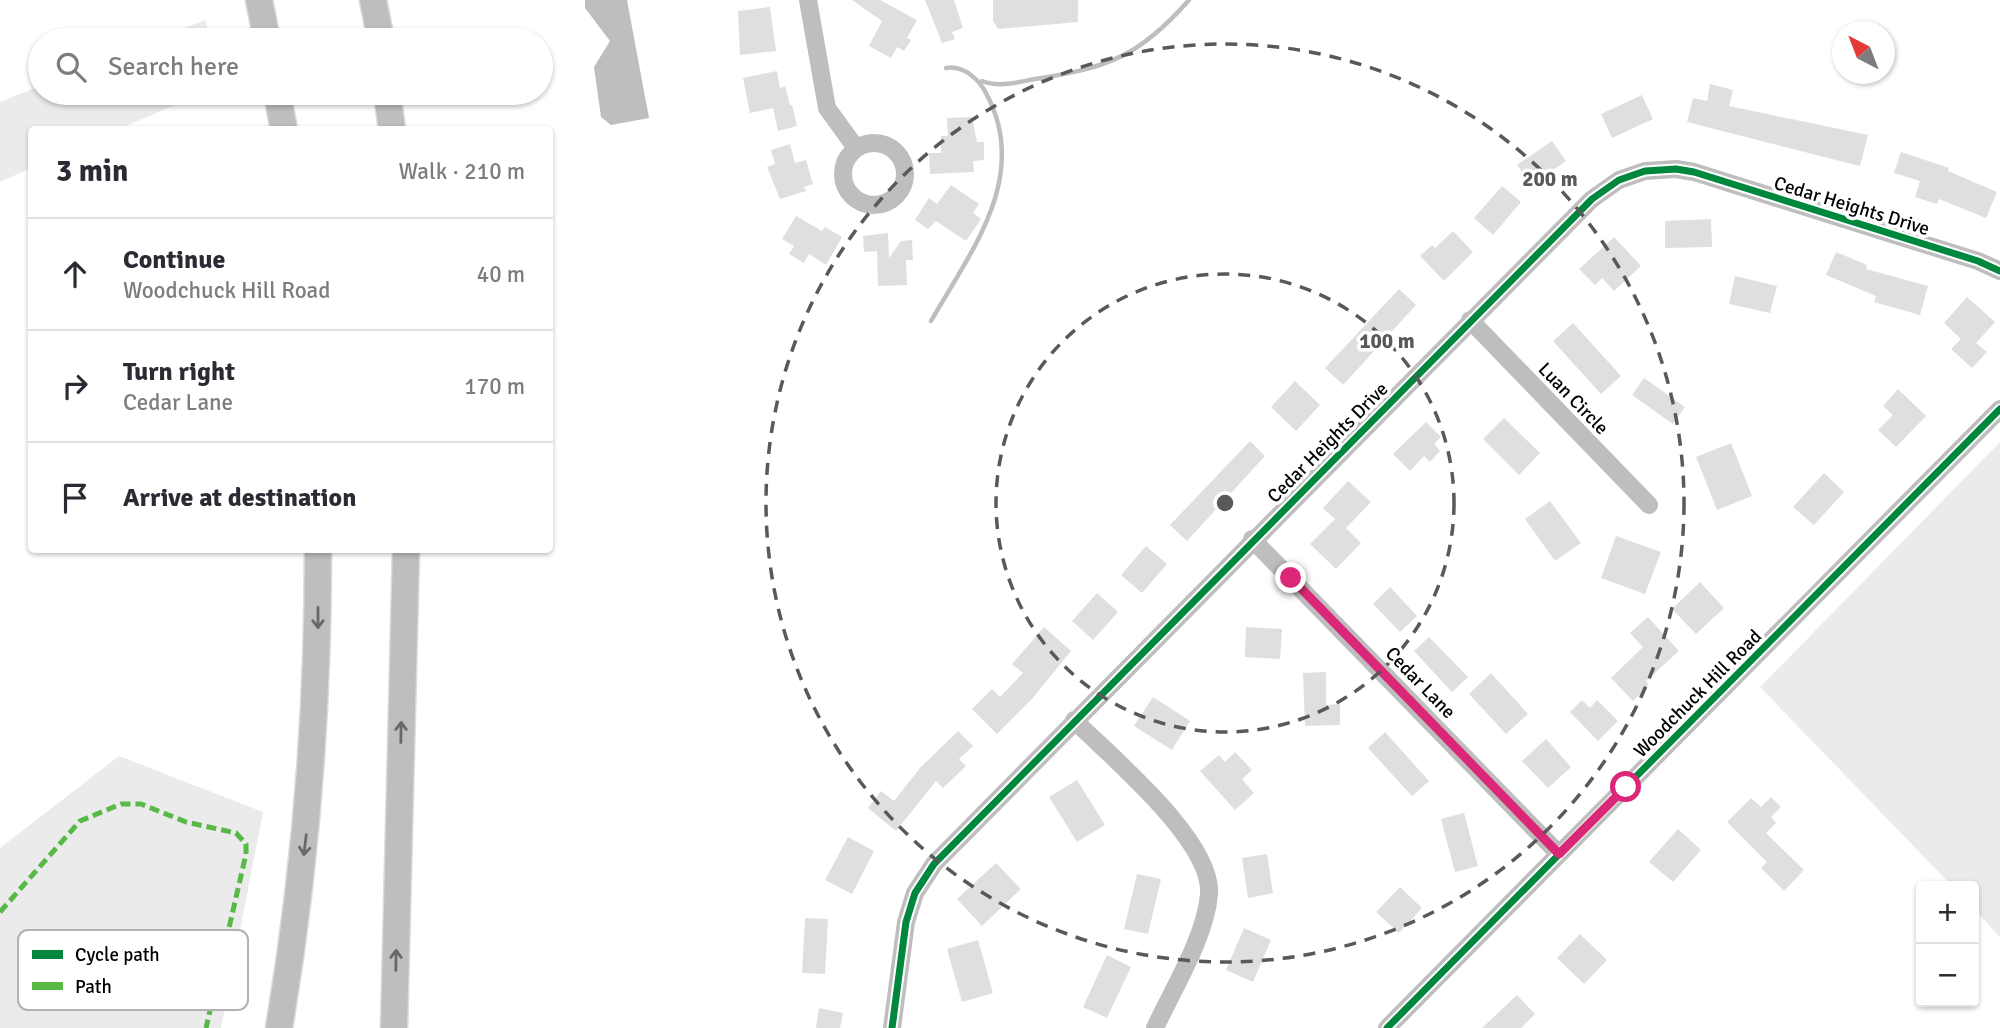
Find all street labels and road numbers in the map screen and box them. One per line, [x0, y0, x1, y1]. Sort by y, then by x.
street label: Cedar Heights Drive [1771, 171, 1932, 241]
street label: Luan Circle [1533, 358, 1614, 440]
street label: Cedar Heights Drive [1262, 377, 1393, 508]
street label: Woodchuck Hill Road [1629, 625, 1767, 763]
street label: Cedar Lane [1380, 642, 1461, 724]

